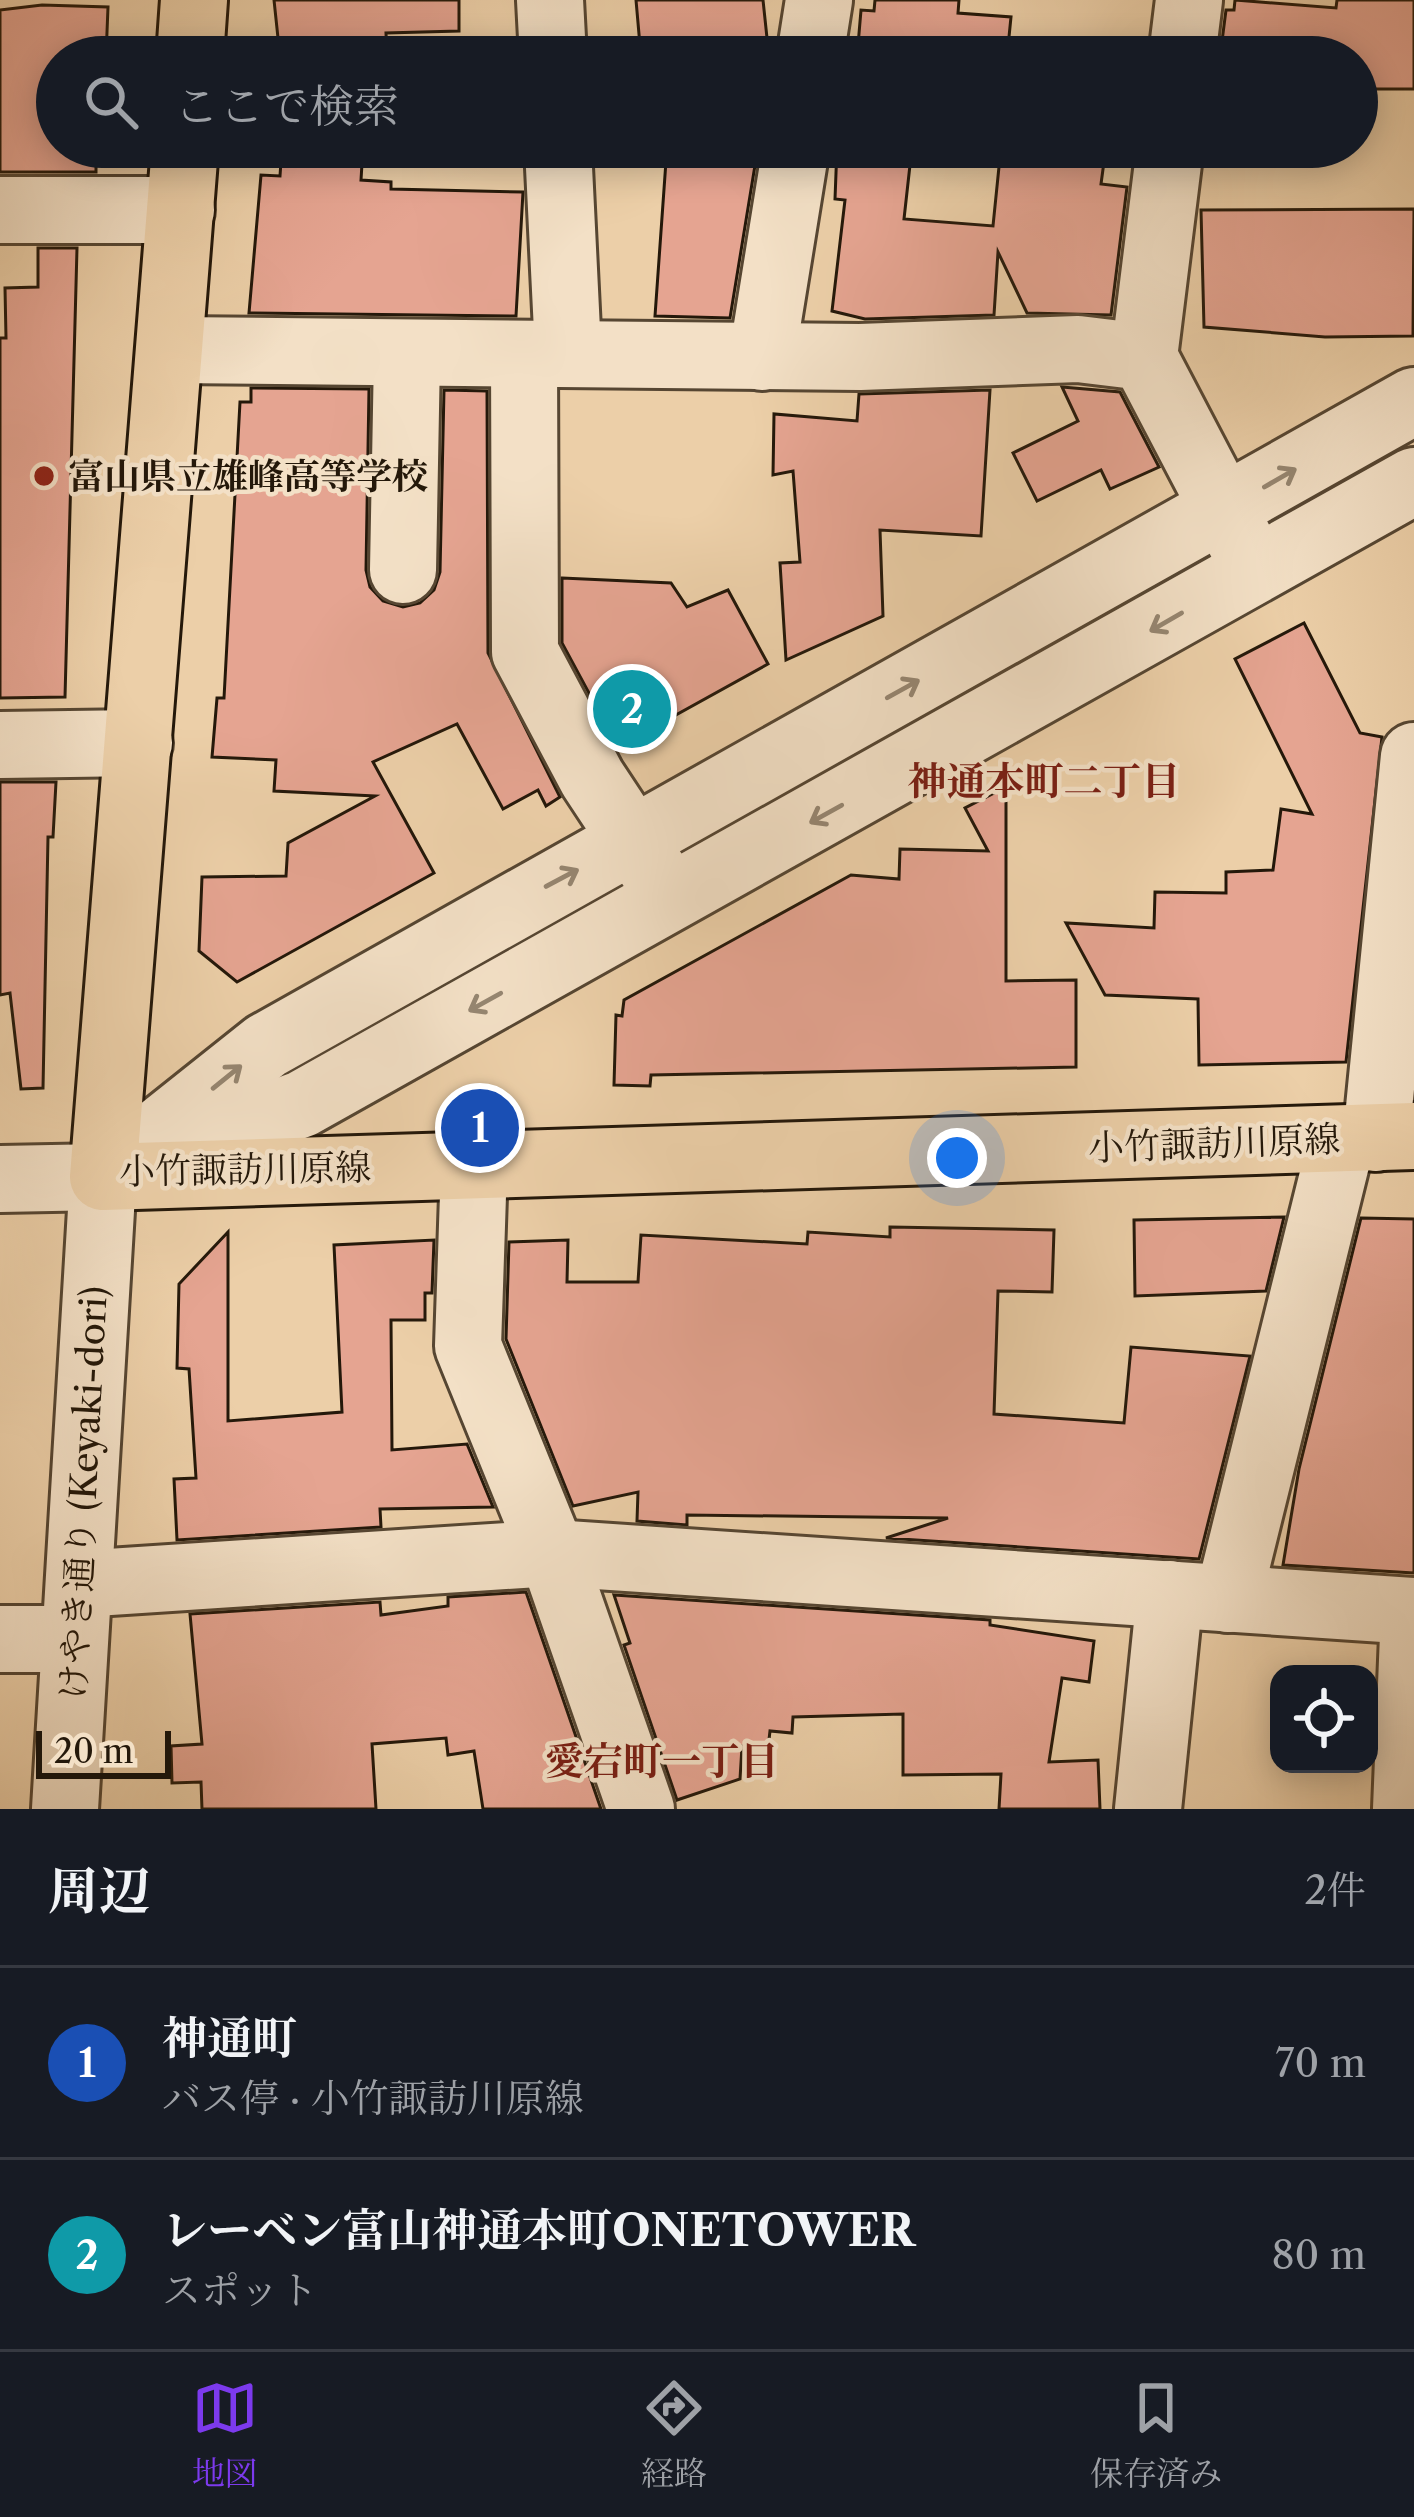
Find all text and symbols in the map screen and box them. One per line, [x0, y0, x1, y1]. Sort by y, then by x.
search box [36, 36, 1378, 168]
icon: search [78, 69, 144, 135]
text: ここで検索 [174, 78, 399, 134]
place label: 富山県立雄峰高等学校 [68, 454, 428, 498]
marker: 富山県立雄峰高等学校 [31, 463, 57, 489]
one-way arrow [1261, 465, 1296, 489]
one-way arrow [1149, 611, 1184, 634]
pin: 2 [593, 664, 671, 754]
one-way arrow [885, 677, 920, 700]
district label: 神通本町二丁目 [907, 757, 1181, 805]
one-way arrow [810, 802, 845, 826]
one-way arrow [544, 866, 579, 889]
one-way arrow [469, 991, 504, 1014]
one-way arrow [211, 1064, 242, 1091]
pin: 1 [441, 1083, 519, 1173]
street label: 小竹諏訪川原線 [1087, 1117, 1341, 1169]
your location [927, 1128, 987, 1188]
street label: 小竹諏訪川原線 [119, 1145, 371, 1193]
street label: けやき通り (Keyaki-dori) [50, 1285, 116, 1701]
map controls [1270, 1665, 1378, 1773]
button: locate [1270, 1665, 1378, 1773]
scale bar [36, 1725, 171, 1778]
text: 20 m [54, 1731, 133, 1772]
district label: 愛宕町一丁目 [545, 1737, 779, 1785]
text: 周辺 [48, 1860, 150, 1922]
text: 2件 [1305, 1866, 1366, 1914]
text: 神通町 [162, 2010, 297, 2066]
text: 1 [78, 2039, 96, 2087]
text: 70 m [1275, 2039, 1366, 2087]
text: バス停 · 小竹諏訪川原線 [162, 2074, 584, 2122]
text: レーベン富山神通本町ONETOWER [162, 2202, 915, 2258]
text: 2 [75, 2231, 99, 2279]
text: 80 m [1271, 2231, 1366, 2279]
text: スポット [162, 2266, 318, 2314]
tab: 地図 [192, 2375, 258, 2494]
tab: 経路 [641, 2375, 707, 2494]
tab: 保存済み [1090, 2375, 1222, 2494]

